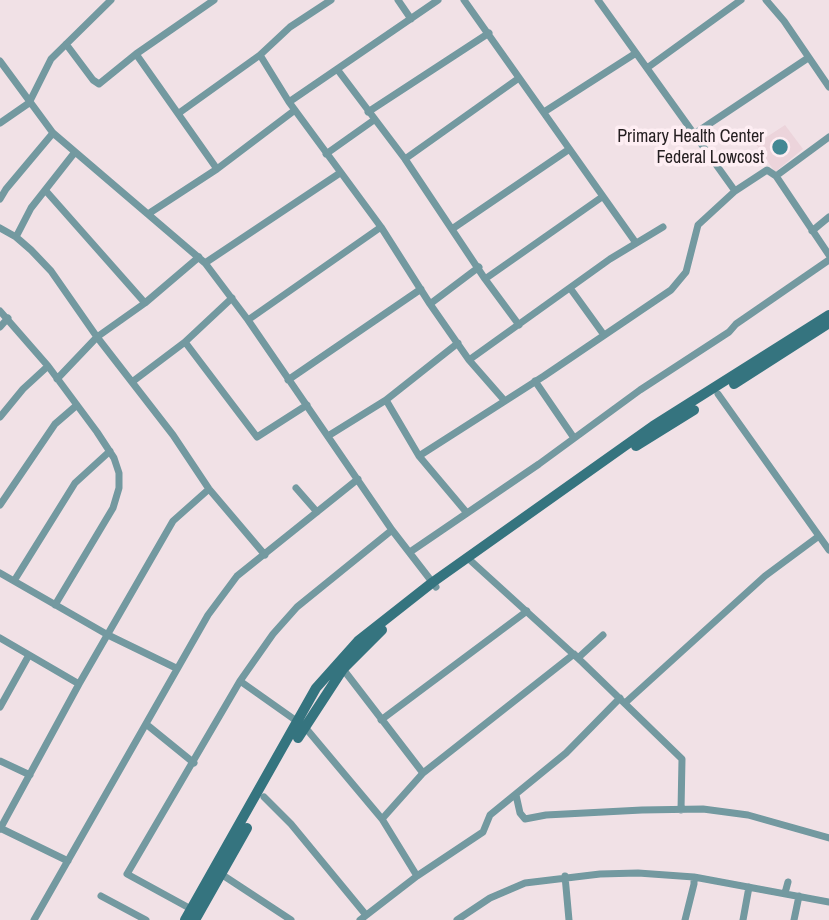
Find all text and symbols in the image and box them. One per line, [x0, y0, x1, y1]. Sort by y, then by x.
place label: Primary Health Center Federal Lowcost [617, 126, 764, 168]
marker: Primary Health Center Federal Lowcost [770, 137, 790, 157]

